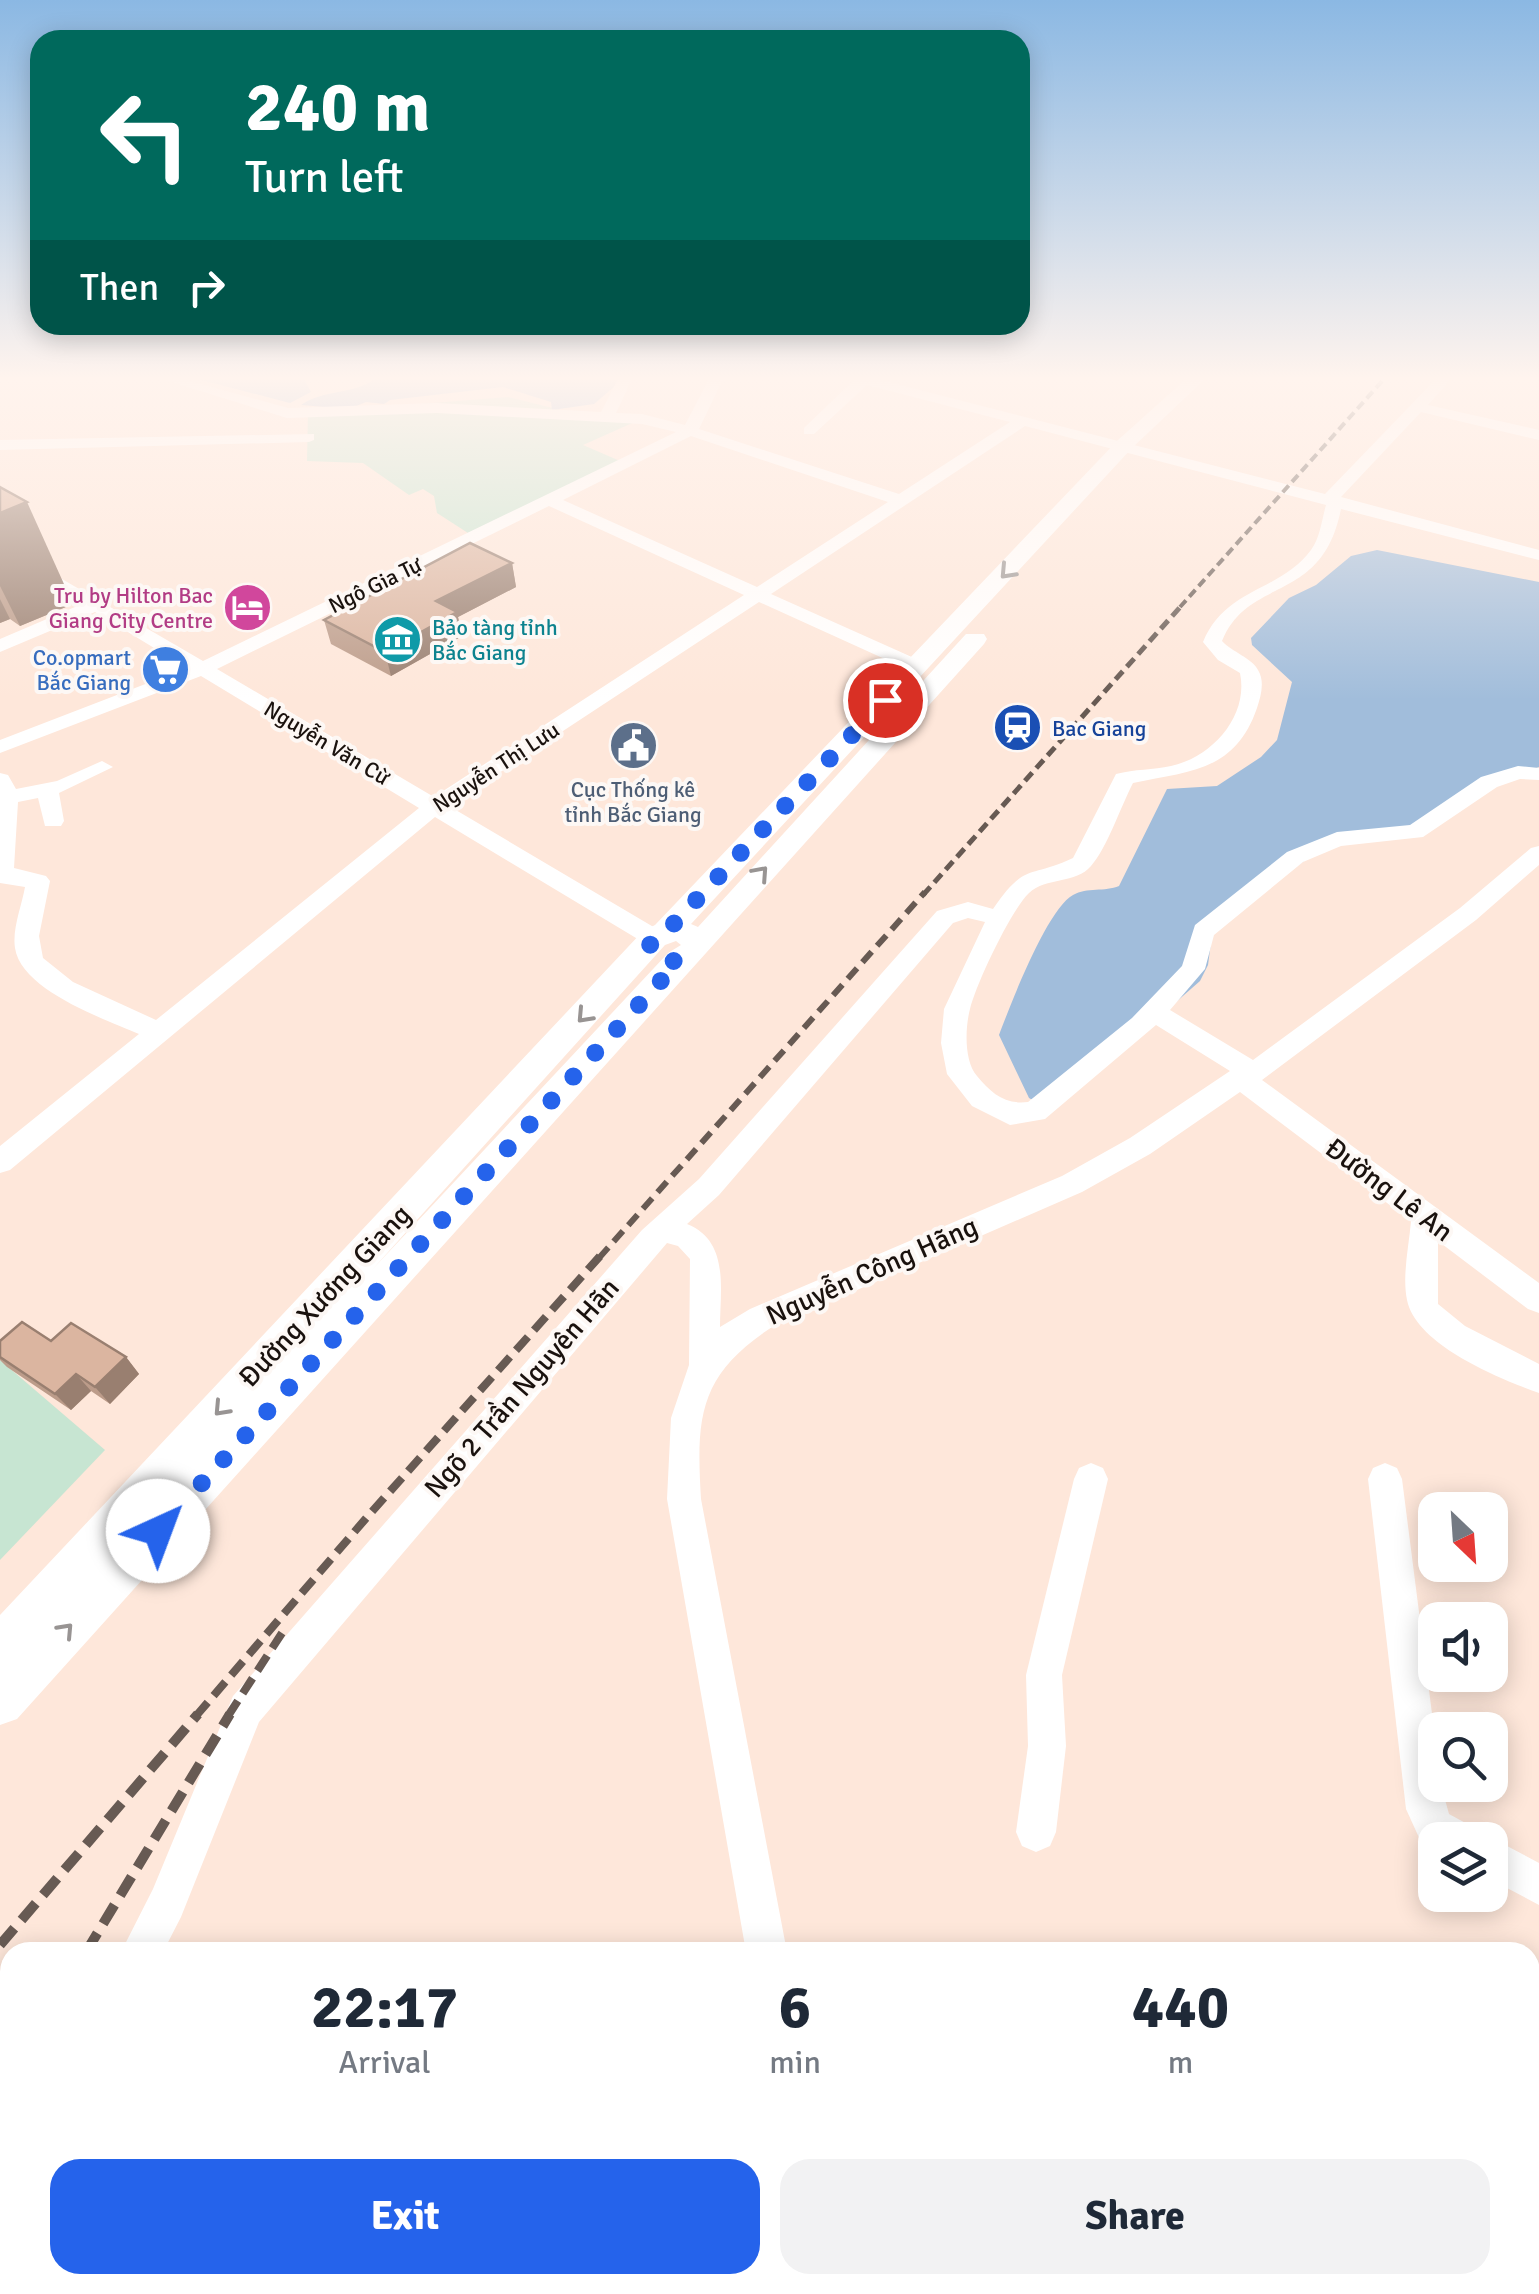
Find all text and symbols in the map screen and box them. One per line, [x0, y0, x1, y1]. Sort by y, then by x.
text: 240 m [245, 64, 430, 150]
icon: left [80, 70, 210, 200]
text: Turn left [245, 150, 404, 205]
icon: right [179, 260, 234, 315]
text: Then [80, 264, 159, 311]
street label: Ngô Gia Tự [324, 551, 427, 619]
one-way arrow [1001, 560, 1019, 579]
place label: Tru by Hilton Bac Giang City Centre [49, 582, 213, 634]
hotel icon: Tru by Hilton Bac Giang City Centre [222, 582, 274, 634]
museum icon: Bảo tàng tỉnh Bắc Giang [371, 614, 423, 666]
place label: Bảo tàng tỉnh Bắc Giang [432, 614, 558, 666]
place label: Co.opmart Bắc Giang [33, 644, 131, 696]
supermarket icon: Co.opmart Bắc Giang [140, 644, 192, 696]
pin [843, 658, 928, 743]
icon: arrive [858, 673, 913, 728]
street label: Nguyễn Văn Cừ [259, 695, 395, 791]
station icon: Bac Giang [991, 702, 1043, 754]
place label: Bac Giang [1052, 715, 1146, 742]
street label: Nguyễn Thị Lưu [428, 716, 564, 818]
public building icon: Cục Thống kê tỉnh Bắc Giang [607, 719, 659, 771]
place label: Cục Thống kê tỉnh Bắc Giang [564, 776, 702, 828]
one-way arrow [750, 866, 768, 885]
one-way arrow [578, 1004, 596, 1023]
street label: Đường Lê An [1318, 1131, 1460, 1249]
street label: Đường Xương Giang [232, 1198, 418, 1394]
street label: Nguyễn Công Hãng [761, 1209, 983, 1333]
street label: Ngõ 2 Trần Nguyên Hãn [417, 1271, 627, 1505]
one-way arrow [215, 1397, 233, 1416]
position arrow [106, 1479, 210, 1583]
north arrow [1418, 1492, 1508, 1582]
map controls [1418, 1492, 1508, 1912]
button: sound [1418, 1602, 1508, 1692]
one-way arrow [54, 1623, 72, 1642]
button: search [1418, 1712, 1508, 1802]
button: layers [1418, 1822, 1508, 1912]
text: 22:17 [311, 1971, 458, 2045]
text: 6 [779, 1971, 811, 2045]
text: 440 [1132, 1971, 1229, 2045]
text: Arrival [339, 2043, 431, 2082]
text: min [769, 2043, 821, 2082]
text: m [1168, 2043, 1193, 2082]
button: Exit [50, 2159, 760, 2274]
button: Share [780, 2159, 1490, 2274]

